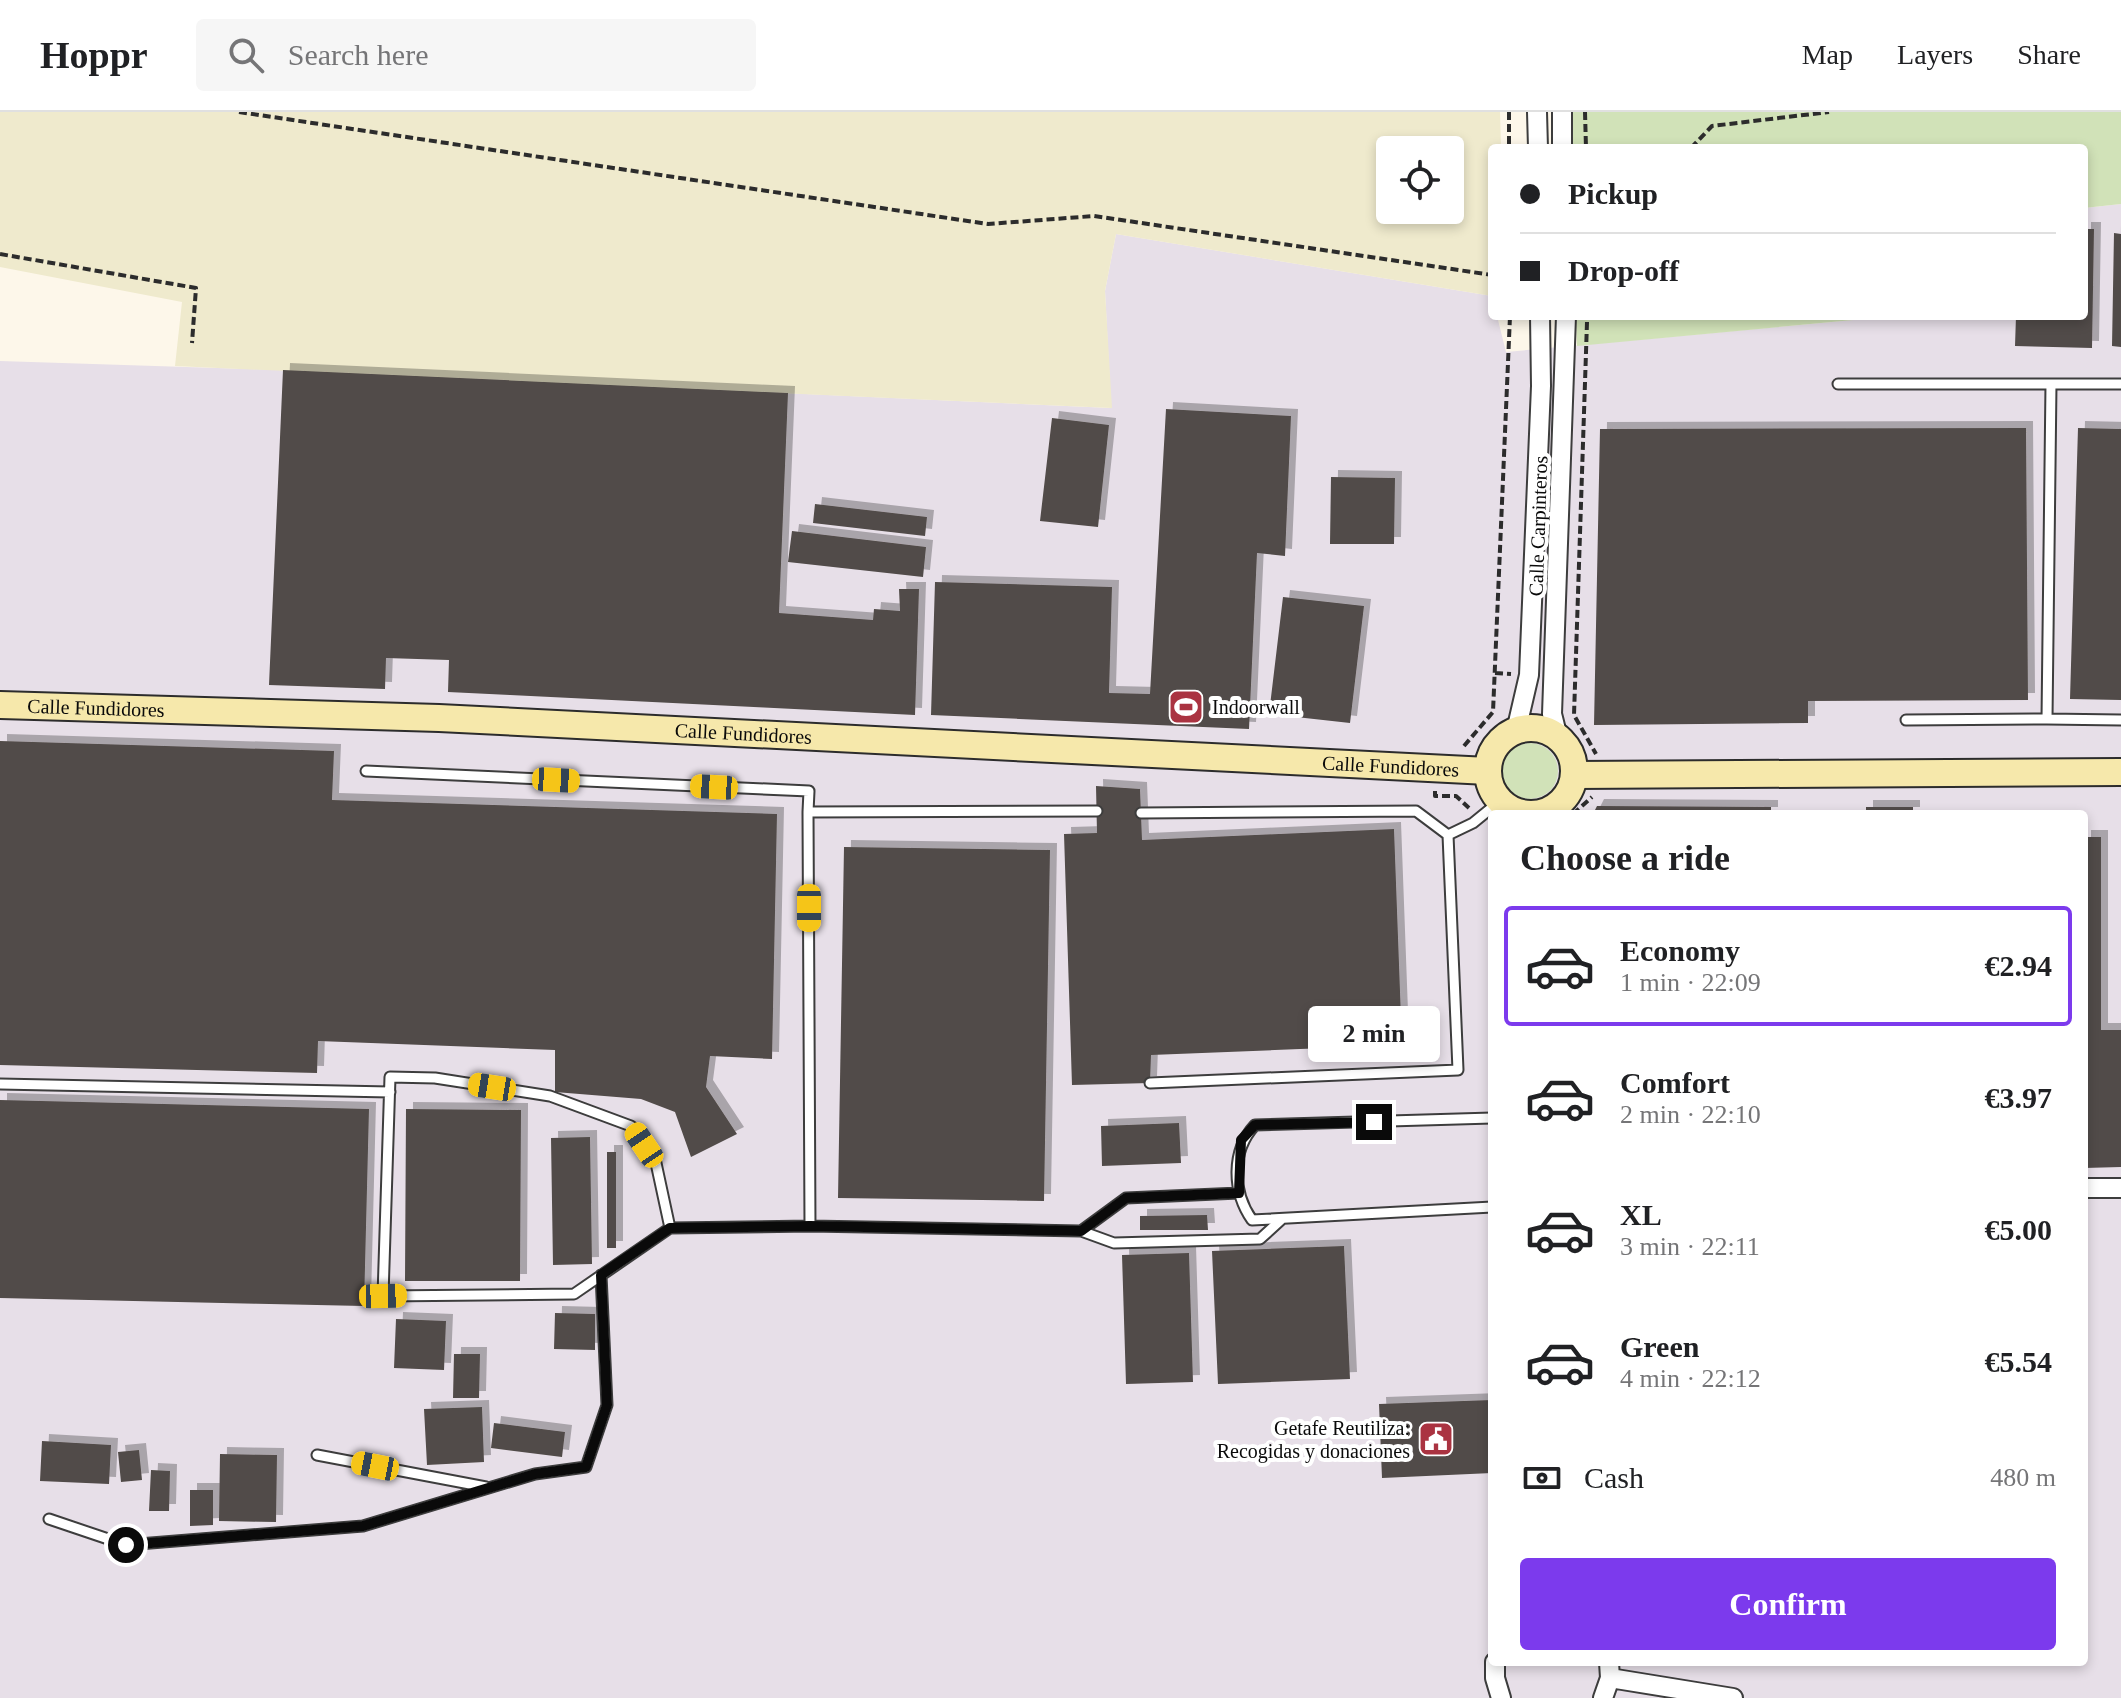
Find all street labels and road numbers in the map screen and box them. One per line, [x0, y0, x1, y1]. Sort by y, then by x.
street label: Calle Carpinteros [1525, 455, 1552, 597]
street label: Calle Fundidores [27, 695, 165, 721]
street label: Calle Fundidores [674, 719, 813, 748]
street label: Calle Fundidores [1321, 752, 1460, 781]

